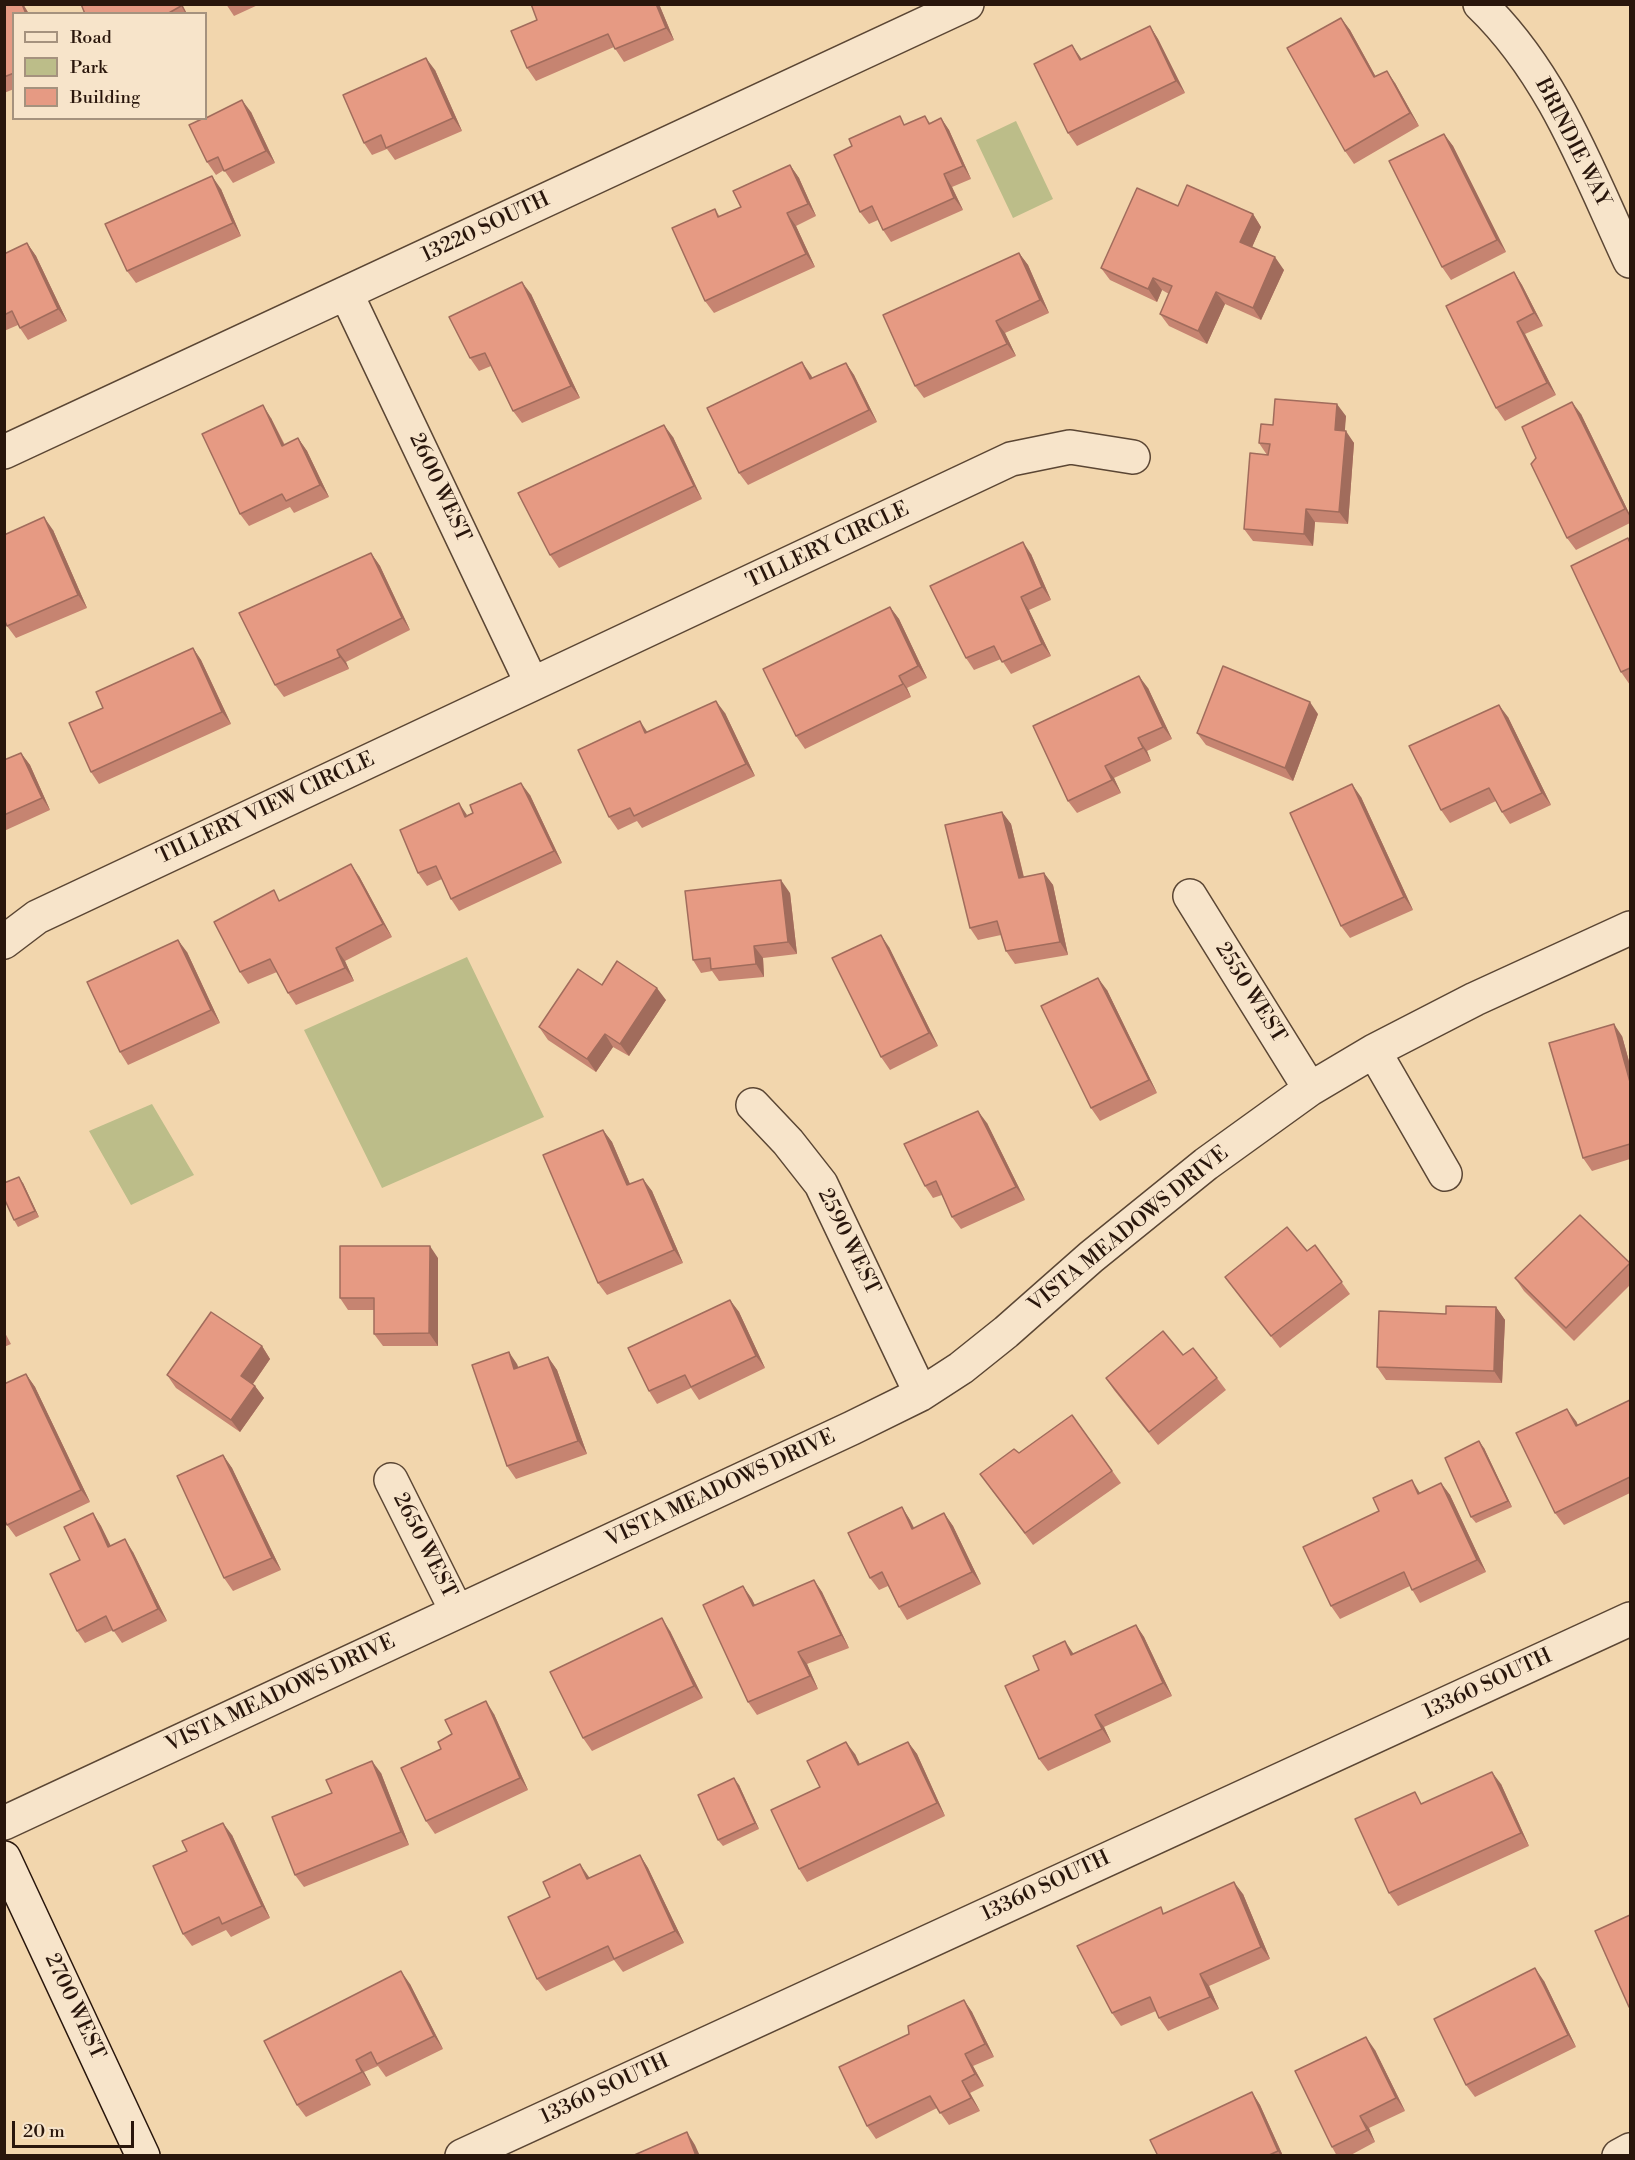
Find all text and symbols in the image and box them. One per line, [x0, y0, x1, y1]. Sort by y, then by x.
legend [12, 12, 207, 120]
text: Road [70, 26, 112, 49]
text: Park [70, 56, 107, 79]
street label: BRINDIE WAY [1529, 75, 1615, 211]
text: Building [70, 86, 140, 109]
street label: 13220 SOUTH [418, 187, 554, 269]
street label: 2600 WEST [403, 430, 475, 546]
street label: TILLERY CIRCLE [743, 497, 913, 595]
street label: TILLERY VIEW CIRCLE [153, 747, 379, 871]
street label: 2550 WEST [1209, 938, 1291, 1048]
street label: VISTA MEADOWS DRIVE [1024, 1142, 1234, 1318]
street label: 2590 WEST [812, 1185, 884, 1299]
street label: VISTA MEADOWS DRIVE [602, 1425, 840, 1553]
street label: 2650 WEST [387, 1489, 461, 1603]
street label: VISTA MEADOWS DRIVE [162, 1630, 400, 1758]
street label: 13360 SOUTH [1420, 1644, 1556, 1726]
street label: 13360 SOUTH [978, 1846, 1114, 1928]
street label: 2700 WEST [38, 1950, 110, 2064]
street label: 13360 SOUTH [537, 2049, 673, 2131]
scale bar [15, 2109, 136, 2147]
text: 20 m [23, 2120, 65, 2143]

